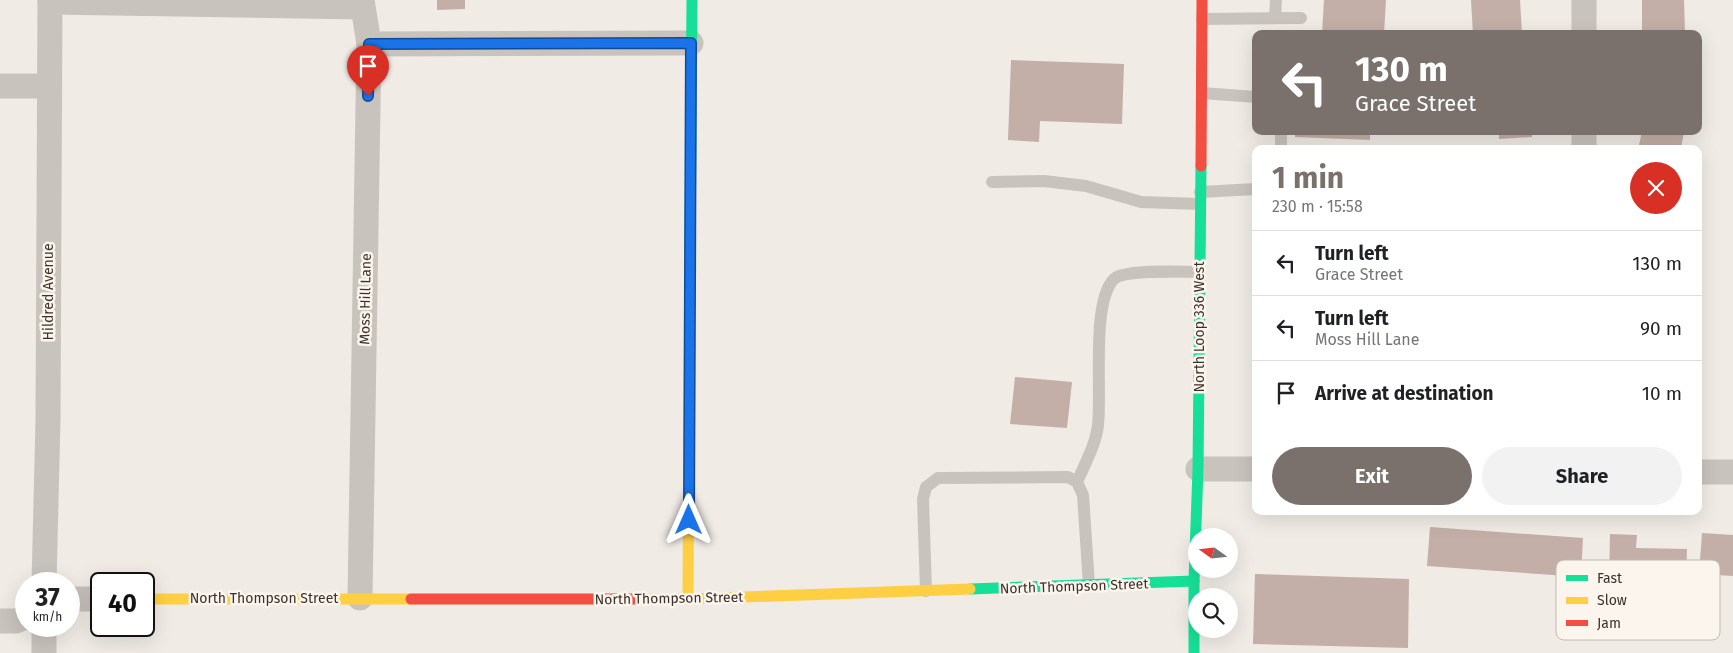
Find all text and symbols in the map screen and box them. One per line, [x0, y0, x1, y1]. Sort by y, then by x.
pin [347, 45, 389, 96]
text: 130 m [1355, 48, 1448, 90]
icon: left [1272, 50, 1337, 115]
icon: arrive [354, 52, 382, 80]
text: Grace Street [1355, 90, 1476, 117]
text: 1 min [1272, 160, 1344, 196]
button: close [1630, 162, 1682, 214]
text: 230 m · 15:58 [1272, 197, 1363, 216]
text: Turn left [1315, 242, 1389, 265]
street label: Hildred Avenue [40, 243, 57, 341]
icon: left [1272, 249, 1300, 277]
text: 130 m [1632, 252, 1682, 275]
street label: Moss Hill Lane [356, 253, 375, 345]
street label: North Loop 336 West [1191, 261, 1208, 392]
text: Grace Street [1315, 265, 1403, 284]
text: Turn left [1315, 307, 1389, 330]
icon: left [1272, 314, 1300, 342]
text: 90 m [1640, 317, 1682, 340]
text: Moss Hill Lane [1315, 330, 1419, 349]
icon: arrive [1272, 379, 1300, 407]
text: Arrive at destination [1315, 382, 1494, 405]
text: 10 m [1642, 382, 1682, 405]
button: Exit [1272, 447, 1472, 505]
button: Share [1482, 447, 1682, 505]
position arrow [662, 493, 714, 545]
north arrow [1188, 528, 1238, 578]
map controls [1188, 528, 1238, 638]
legend [1556, 560, 1720, 640]
text: Fast [1597, 570, 1623, 587]
speed limit sign: 40 [90, 572, 155, 637]
street label: North Thompson Street [999, 575, 1150, 598]
text: 37 [35, 583, 60, 613]
button: search [1188, 588, 1238, 638]
street label: North Thompson Street [595, 589, 744, 608]
street label: North Thompson Street [190, 590, 339, 607]
text: Slow [1597, 592, 1627, 609]
text: km/h [33, 610, 62, 624]
text: Jam [1597, 615, 1621, 632]

